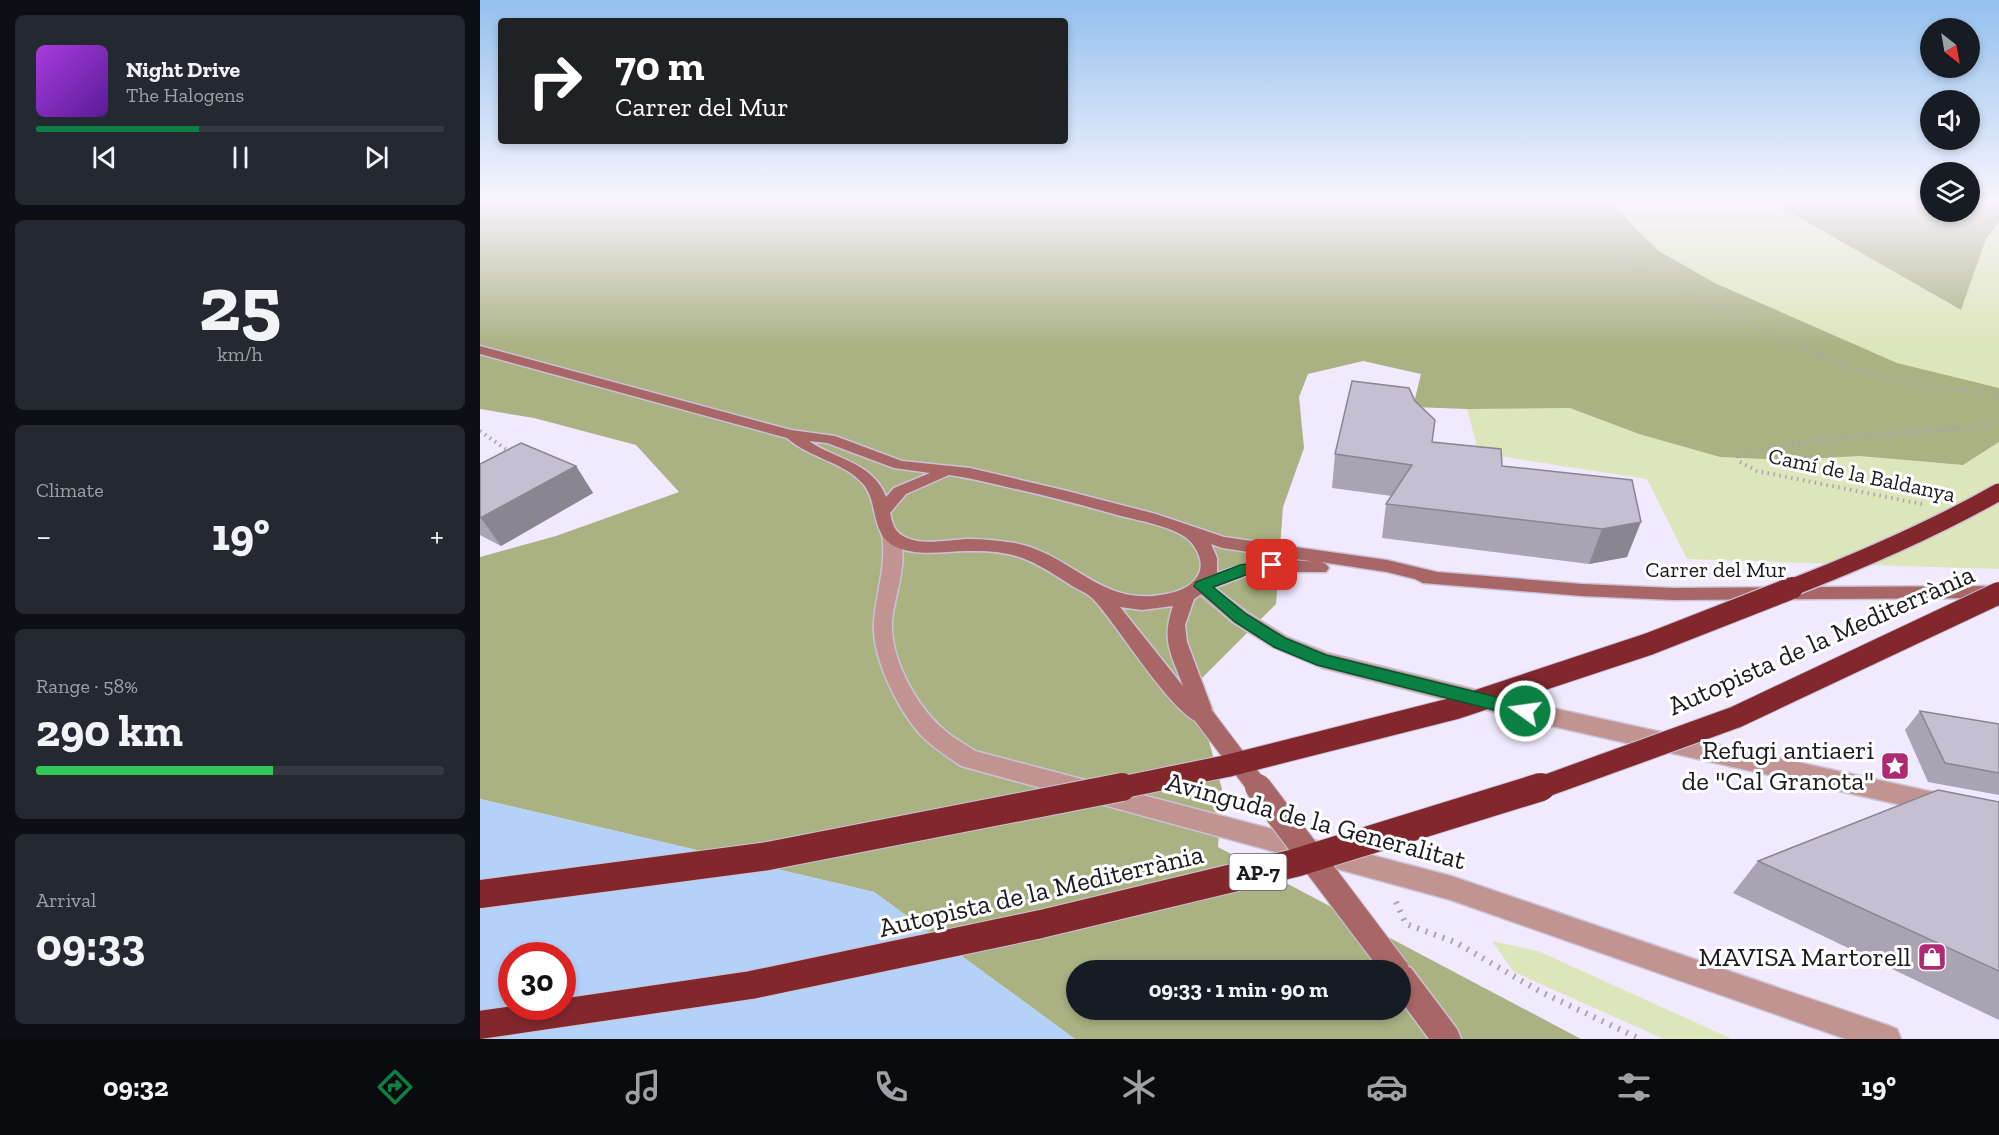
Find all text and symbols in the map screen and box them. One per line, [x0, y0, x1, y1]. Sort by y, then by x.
north arrow [1920, 18, 1980, 78]
map controls [1920, 18, 1980, 222]
text: 70 m [615, 40, 705, 91]
icon: right [516, 42, 594, 120]
text: Night Drive [126, 56, 240, 83]
text: The Halogens [126, 83, 244, 107]
button: sound [1920, 90, 1980, 150]
text: Carrer del Mur [615, 91, 788, 123]
icon: previous [88, 141, 121, 174]
icon: pause [224, 141, 257, 174]
icon: next [360, 141, 393, 174]
button: layers [1920, 162, 1980, 222]
text: 25 [199, 256, 281, 350]
text: km/h [217, 342, 263, 366]
street label: Camí de la Baldanya [1766, 442, 1958, 508]
text: Climate [36, 478, 104, 502]
text: 19° [212, 508, 270, 562]
text: − [36, 516, 51, 555]
text: + [430, 516, 444, 555]
pin [1246, 539, 1297, 590]
icon: arrive [1255, 548, 1288, 581]
street label: Carrer del Mur [1645, 556, 1787, 583]
street label: Autopista de la Mediterrània [1663, 558, 1979, 722]
text: Range · 58% [36, 674, 138, 698]
position arrow [1493, 679, 1557, 743]
text: 290 km [36, 704, 183, 758]
place label: Refugi antiaeri de "Cal Granota" [1682, 734, 1874, 797]
place icon: Refugi antiaeri de "Cal Granota" [1879, 750, 1911, 782]
street label: Avinguda de la Generalitat [1163, 766, 1469, 876]
street label: Autopista de la Mediterrània [876, 838, 1206, 944]
road number: AP-7 [1230, 854, 1286, 890]
text: Arrival [36, 888, 96, 912]
text: 09:33 [36, 918, 145, 972]
place label: MAVISA Martorell [1699, 941, 1911, 973]
shop icon: MAVISA Martorell [1916, 941, 1948, 973]
speed limit sign: 30 [498, 942, 576, 1020]
text: 09:33 · 1 min · 90 m [1149, 976, 1328, 1003]
icon: directions [374, 1066, 416, 1108]
icon: music [622, 1066, 664, 1108]
icon: phone [870, 1066, 912, 1108]
icon: climate [1118, 1066, 1160, 1108]
icon: car [1366, 1066, 1408, 1108]
icon: filters [1613, 1066, 1655, 1108]
text: 09:32 [103, 1071, 169, 1103]
text: 19° [1861, 1071, 1896, 1103]

